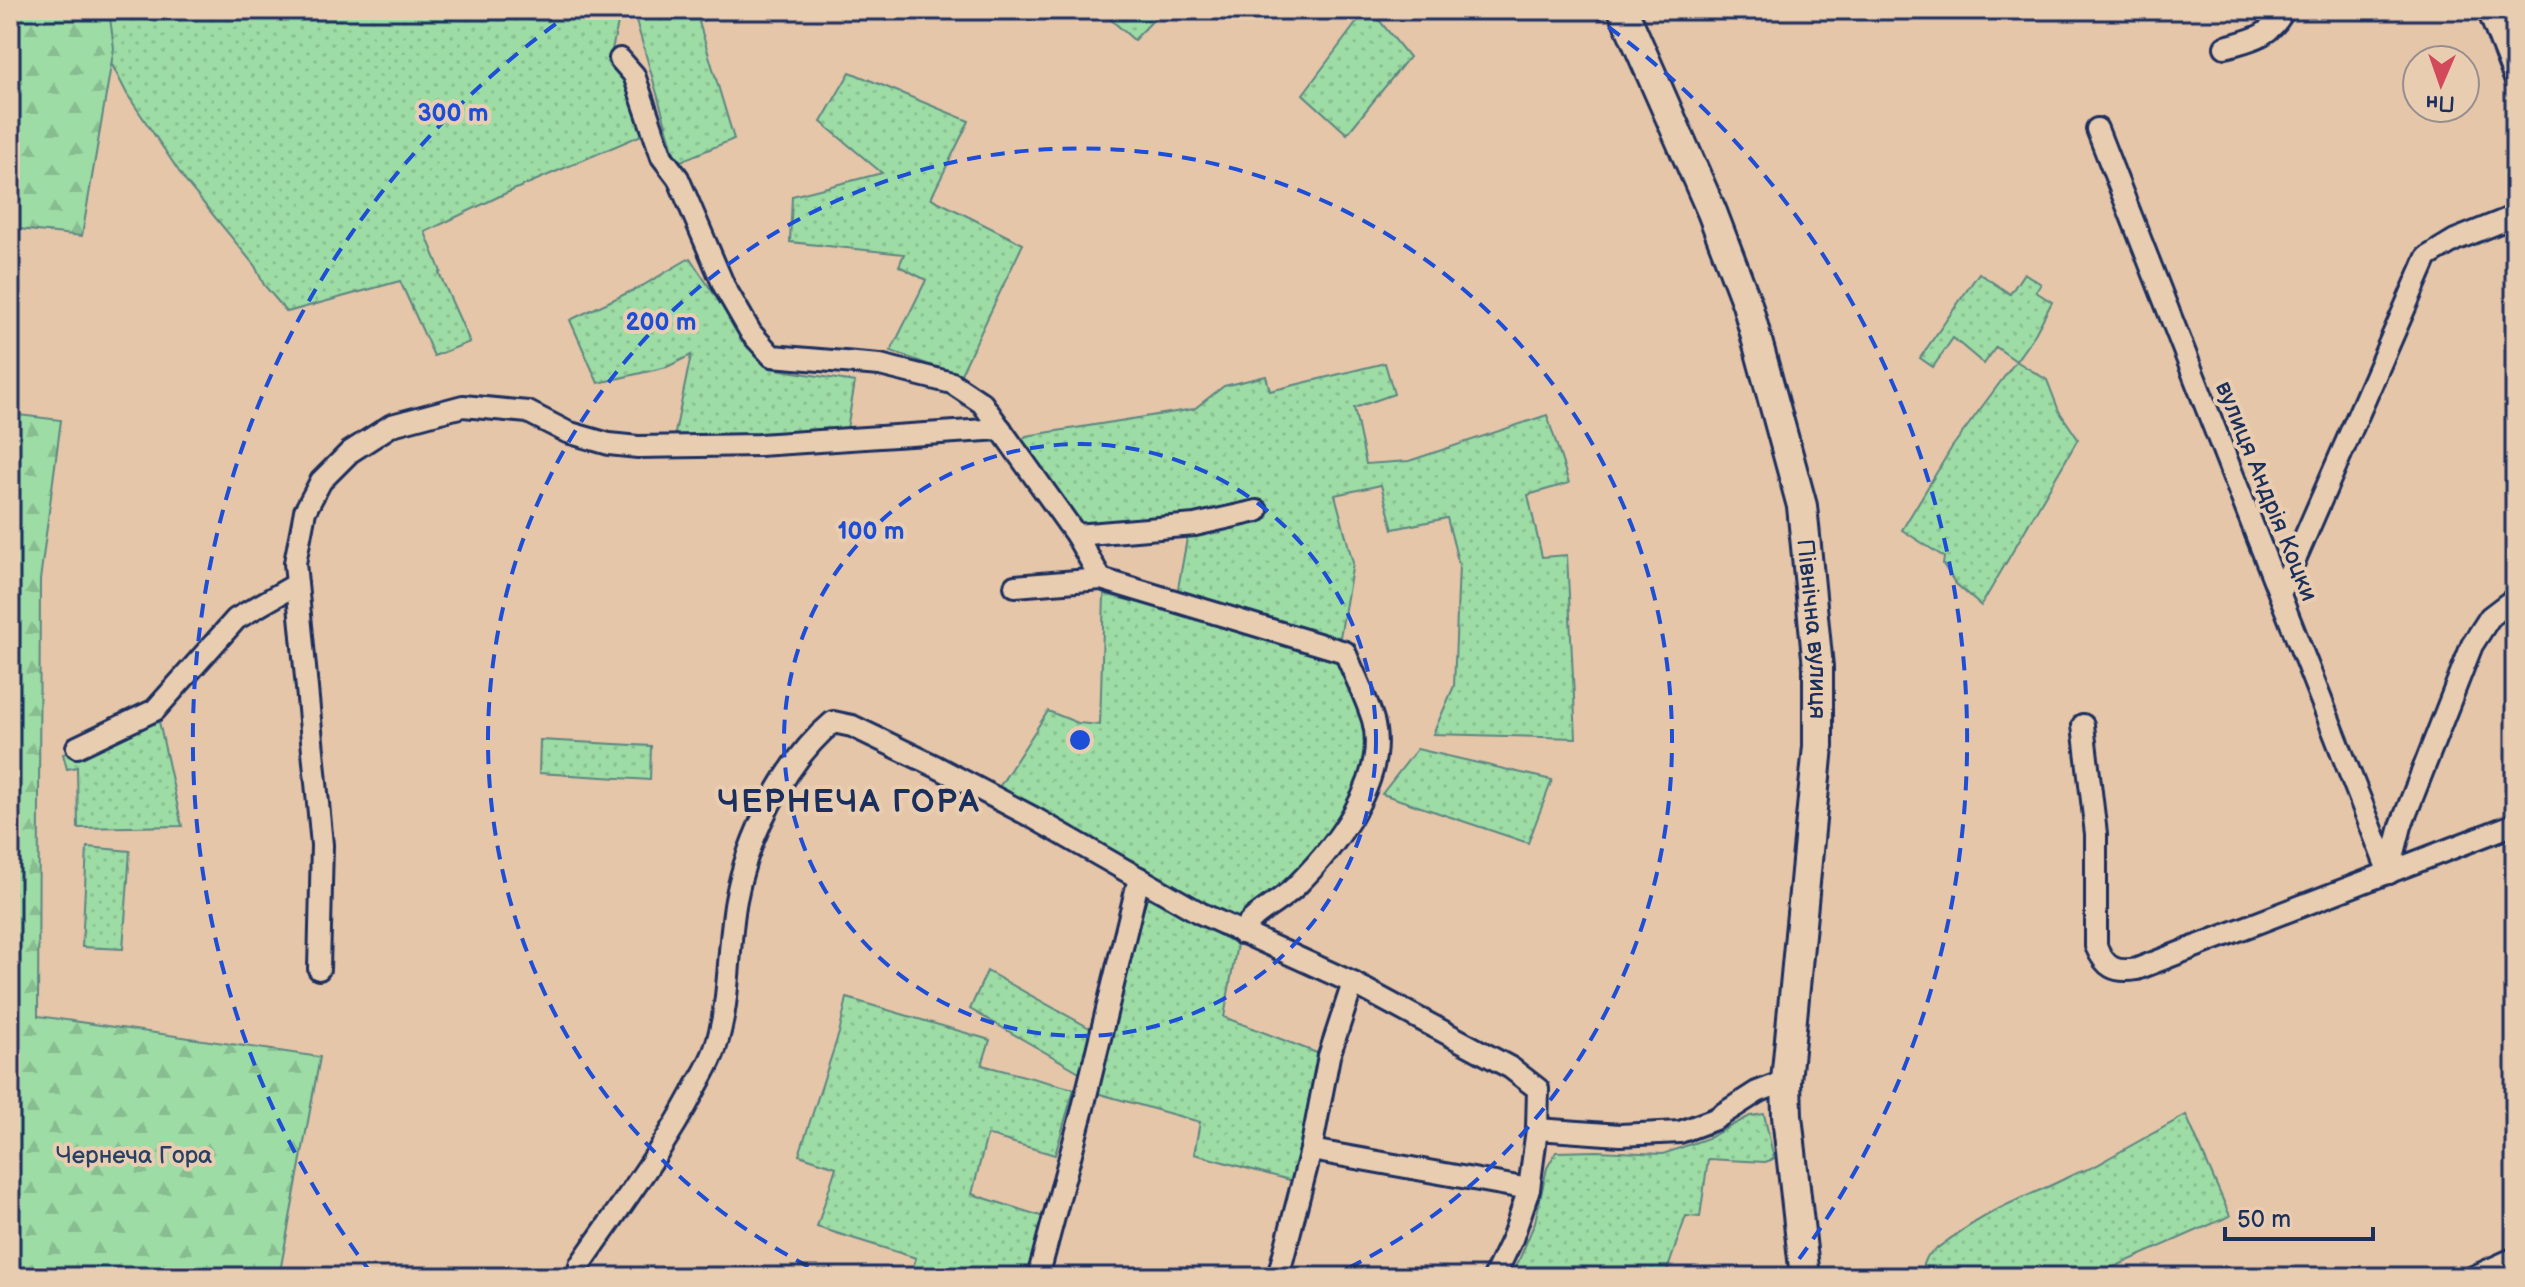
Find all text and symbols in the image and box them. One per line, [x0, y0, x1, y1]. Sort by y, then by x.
north arrow [2401, 44, 2481, 124]
text: Пн [2425, 88, 2455, 116]
text: 300 m [418, 99, 488, 128]
text: 200 m [626, 308, 696, 337]
street label: вулиця Андрія Коцки [2209, 377, 2324, 605]
text: 100 m [838, 517, 904, 546]
street label: Північна вулиця [1790, 538, 1832, 719]
centre of rings [1066, 726, 1094, 754]
district label: ЧЕРНЕЧА ГОРА [717, 783, 981, 822]
park label: Чернеча Гора [56, 1141, 212, 1170]
scale bar [2225, 1191, 2373, 1241]
text: 50 m [2237, 1205, 2291, 1234]

